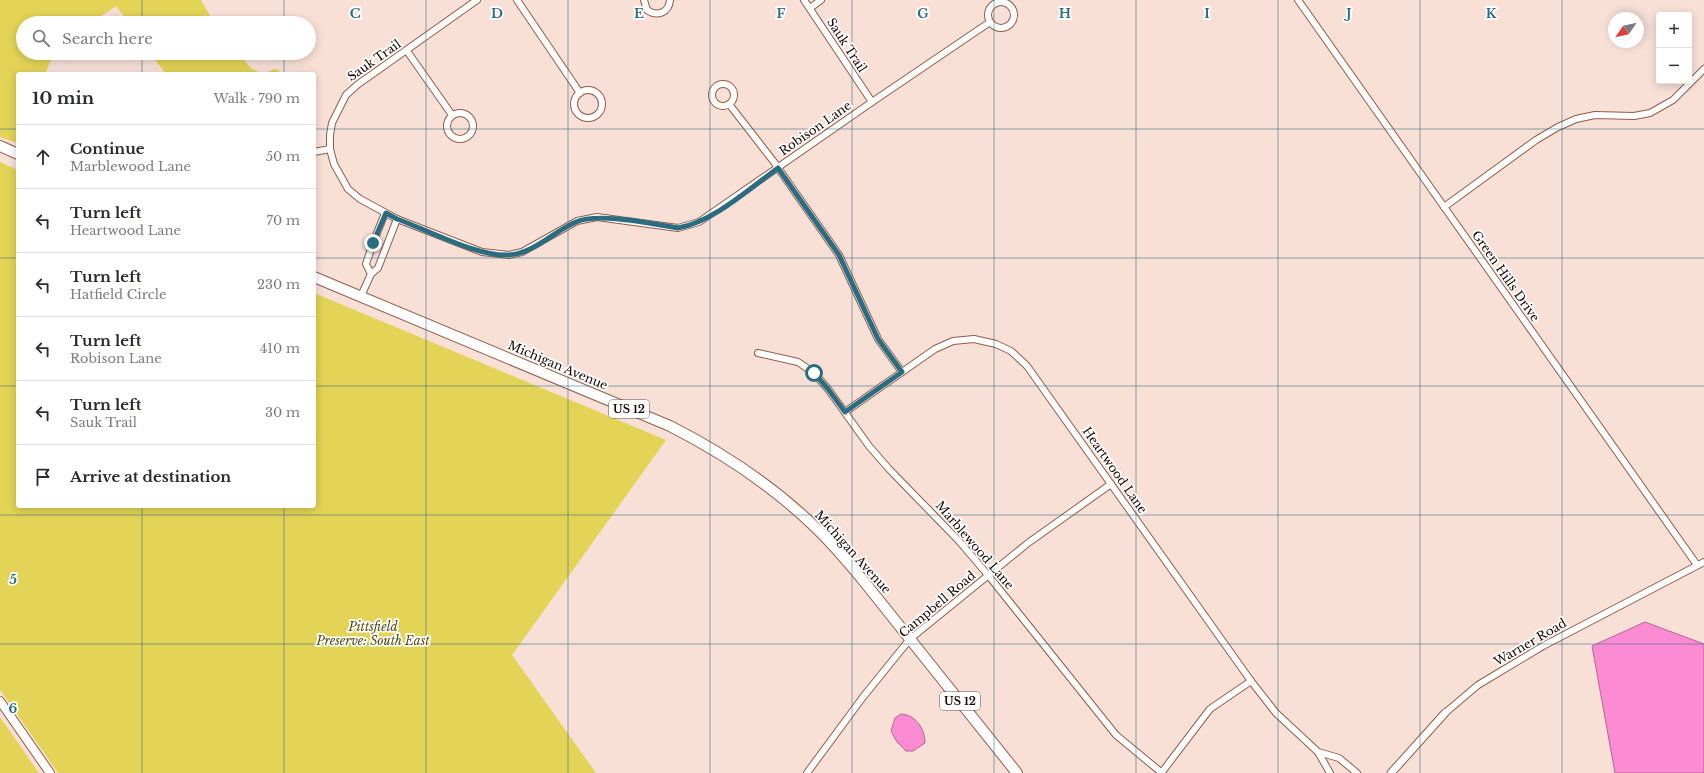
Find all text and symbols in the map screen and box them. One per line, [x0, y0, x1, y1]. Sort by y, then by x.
text: C [350, 5, 361, 22]
text: D [491, 5, 503, 22]
text: E [634, 5, 644, 22]
text: F [777, 5, 786, 22]
text: G [917, 5, 929, 22]
text: H [1059, 5, 1071, 22]
text: I [1204, 5, 1210, 22]
text: J [1343, 5, 1352, 22]
text: K [1486, 5, 1497, 22]
north arrow [1608, 12, 1644, 48]
map controls [1656, 12, 1692, 84]
button: + [1656, 12, 1692, 48]
street label: Sauk Trail [824, 15, 870, 75]
search box [16, 16, 316, 60]
icon: search [30, 27, 52, 49]
text: Search here [62, 29, 153, 48]
street label: Sauk Trail [344, 36, 404, 84]
button: − [1656, 48, 1692, 84]
text: 10 min [32, 88, 94, 109]
text: Walk · 790 m [214, 90, 300, 107]
street label: Robison Lane [776, 98, 854, 158]
text: Continue [70, 139, 145, 158]
icon: ahead [32, 146, 54, 168]
text: 50 m [266, 148, 300, 165]
text: Marblewood Lane [70, 158, 191, 175]
text: Turn left [70, 203, 141, 222]
icon: left [32, 210, 54, 232]
text: 70 m [267, 212, 300, 229]
text: Heartwood Lane [70, 222, 181, 239]
street label: Green Hills Drive [1469, 228, 1543, 325]
route end [364, 234, 382, 252]
text: Turn left [70, 267, 141, 286]
icon: left [32, 274, 54, 296]
text: 230 m [257, 276, 300, 293]
text: Hatfield Circle [70, 286, 166, 303]
text: Turn left [70, 331, 141, 350]
street label: Michigan Avenue [506, 337, 610, 393]
icon: left [32, 338, 54, 360]
text: 410 m [260, 340, 300, 357]
text: Robison Lane [70, 350, 162, 367]
route start [805, 364, 823, 382]
text: Turn left [70, 395, 141, 414]
road number: US 12 [609, 400, 649, 418]
icon: left [32, 402, 54, 424]
text: 30 m [265, 404, 300, 421]
text: Sauk Trail [70, 414, 137, 431]
street label: Heartwood Lane [1079, 424, 1151, 516]
icon: arrive [32, 466, 54, 488]
text: Arrive at destination [70, 467, 231, 486]
street label: Marblewood Lane [933, 498, 1017, 592]
street label: Michigan Avenue [812, 507, 894, 597]
street label: Campbell Road [896, 568, 978, 640]
text: 5 [9, 571, 17, 588]
street label: Warner Road [1490, 615, 1569, 669]
park label: Pittsfield Preserve: South East [315, 619, 430, 648]
road number: US 12 [940, 692, 980, 710]
text: 6 [9, 700, 18, 717]

